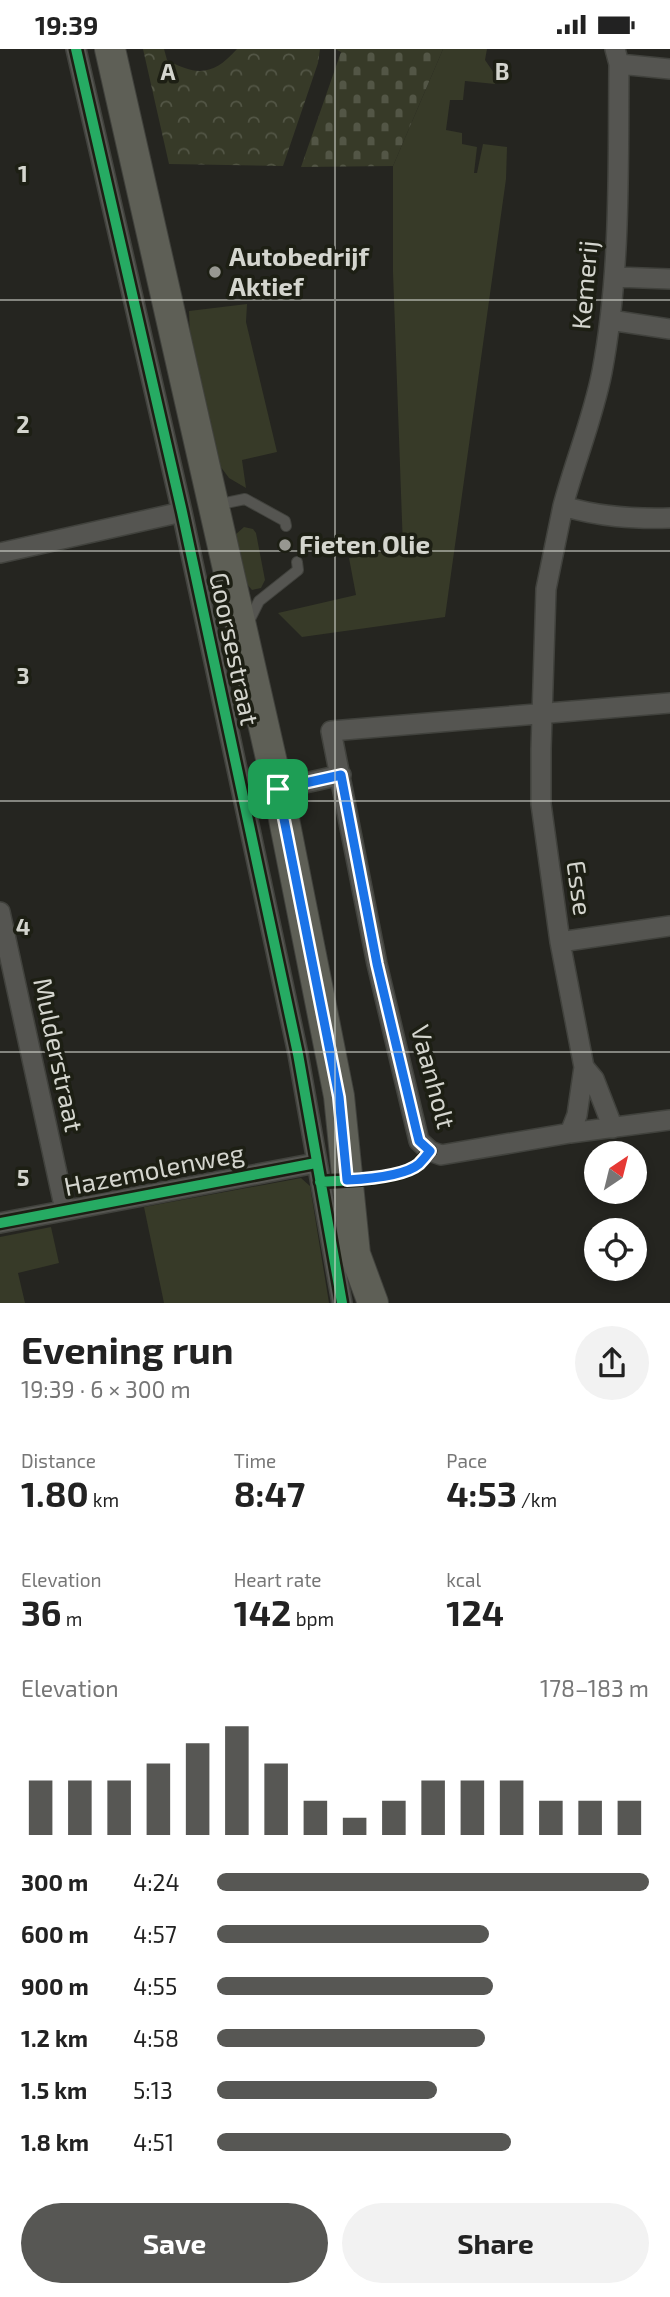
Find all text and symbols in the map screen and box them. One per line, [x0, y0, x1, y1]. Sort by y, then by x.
text: 19:39 [35, 9, 98, 40]
text: A [160, 57, 176, 85]
text: B [495, 57, 509, 85]
text: 1 [18, 159, 28, 187]
street label: Kemerij [564, 239, 603, 331]
place label: Autobedrijf Aktief [229, 240, 371, 301]
marker: Autobedrijf Aktief [207, 264, 223, 280]
text: 2 [16, 410, 30, 438]
place label: Fieten Olie [299, 528, 430, 559]
marker: Fieten Olie [277, 537, 293, 553]
street label: Goorsestraat [204, 569, 267, 728]
text: 3 [16, 661, 30, 689]
pin [248, 759, 308, 819]
icon: arrive [259, 770, 297, 808]
street label: Esse [561, 858, 600, 917]
text: 4 [16, 912, 30, 940]
street label: Mulderstraat [28, 975, 91, 1135]
street label: Vaanholt [406, 1021, 463, 1132]
street label: Hazemolenweg [61, 1136, 246, 1201]
north arrow [584, 1141, 648, 1204]
map controls [584, 1141, 647, 1281]
text: 5 [17, 1163, 29, 1191]
button: locate [584, 1218, 647, 1281]
text: Evening run [21, 1326, 234, 1372]
button: share [575, 1326, 649, 1400]
text: 19:39 · 6 × 300 m [21, 1375, 191, 1403]
text: Distance [21, 1449, 96, 1472]
text: Time [234, 1449, 276, 1472]
text: Pace [446, 1449, 487, 1472]
text: 1.80 [21, 1472, 89, 1514]
text: 8:47 [234, 1472, 305, 1514]
text: 4:53 [446, 1472, 517, 1514]
text: km [89, 1488, 119, 1511]
text: /km [517, 1488, 557, 1511]
text: Elevation [21, 1568, 102, 1591]
text: Heart rate [234, 1568, 322, 1591]
text: kcal [446, 1568, 481, 1591]
text: 36 [21, 1591, 62, 1633]
text: 142 [234, 1591, 291, 1633]
text: 124 [446, 1591, 504, 1633]
text: m [62, 1607, 82, 1630]
text: bpm [291, 1607, 334, 1630]
text: Elevation [21, 1674, 119, 1702]
text: 178–183 m [540, 1674, 649, 1702]
text: 300 m [21, 1868, 88, 1896]
text: 4:24 [133, 1868, 180, 1896]
text: 600 m [21, 1920, 89, 1948]
text: 4:57 [133, 1920, 177, 1948]
text: 900 m [21, 1972, 89, 2000]
text: 4:55 [133, 1972, 177, 2000]
text: 1.2 km [21, 2024, 88, 2052]
text: 4:58 [133, 2024, 179, 2052]
text: 1.5 km [21, 2076, 87, 2104]
text: 5:13 [133, 2076, 173, 2104]
text: 1.8 km [21, 2128, 89, 2156]
text: 4:51 [133, 2128, 174, 2156]
button: Save [21, 2203, 328, 2283]
button: Share [342, 2203, 649, 2283]

